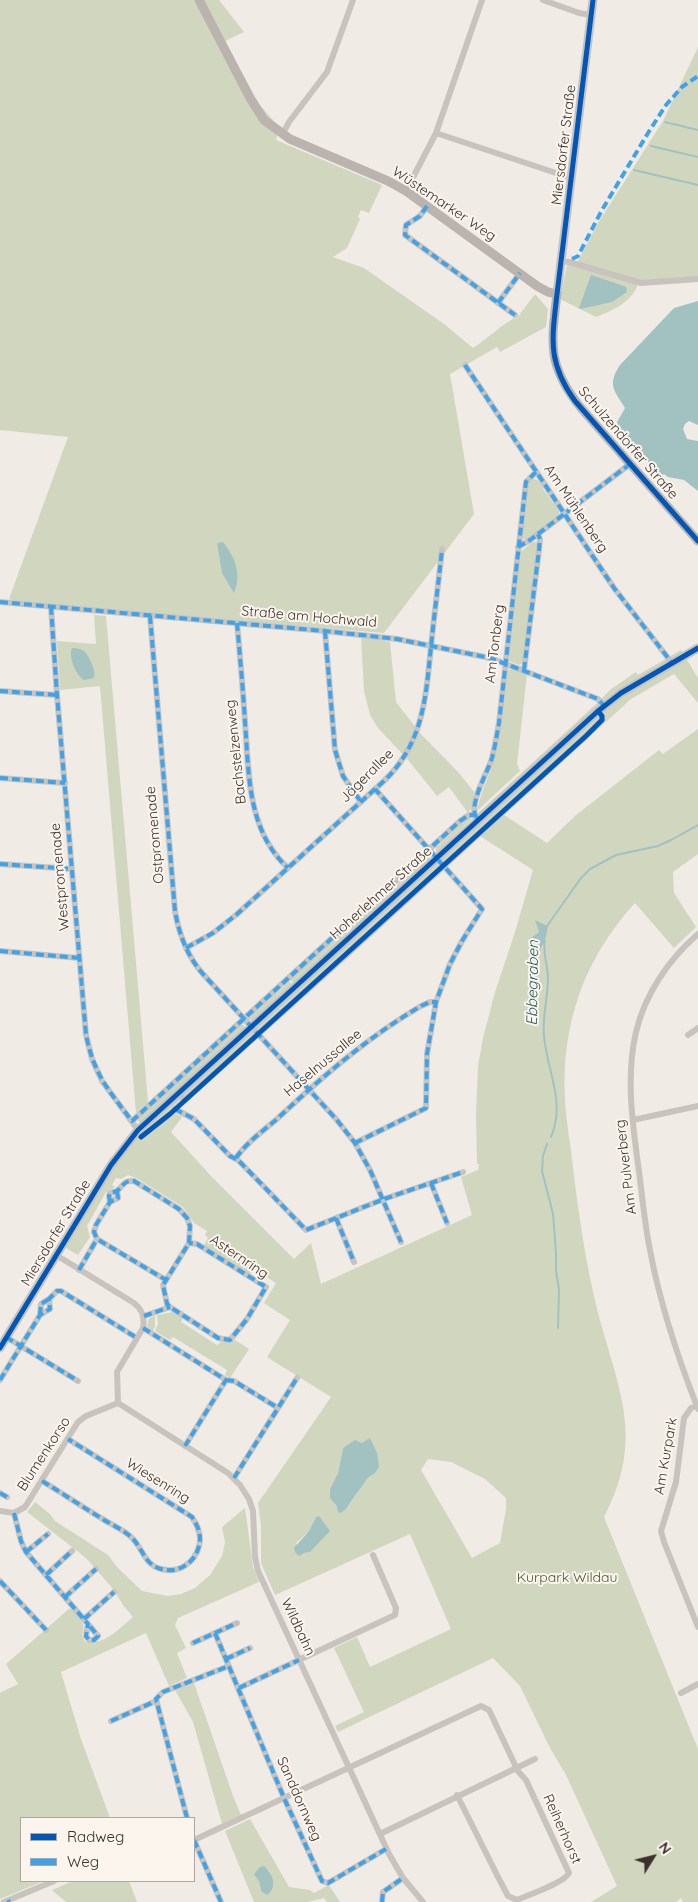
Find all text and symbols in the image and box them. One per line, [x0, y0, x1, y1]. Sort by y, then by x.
street label: Miersdorfer Straße [548, 84, 580, 206]
street label: Wüstemarker Weg [389, 163, 499, 245]
street label: Schulzendorfer Straße [575, 383, 681, 503]
street label: Am Mühlenberg [540, 462, 612, 556]
street label: Straße am Hochwald [241, 603, 377, 631]
street label: Am Tonberg [482, 604, 508, 684]
street label: Bachstelzenweg [222, 699, 250, 805]
street label: Jägerallee [337, 746, 397, 806]
street label: Ostpromenade [142, 786, 168, 884]
street label: Westpromenade [47, 822, 73, 932]
street label: Hoherlehmer Straße [327, 843, 435, 943]
water label: Ebbegraben [523, 940, 543, 1026]
street label: Haselnussallee [281, 1026, 365, 1100]
street label: Am Pulverberg [612, 1118, 640, 1216]
street label: Miersdorfer Straße [18, 1177, 94, 1289]
street label: Asternring [207, 1231, 271, 1283]
street label: Blumenkorso [14, 1414, 74, 1494]
street label: Am Kurpark [651, 1416, 681, 1496]
street label: Wiesenring [123, 1455, 193, 1507]
park label: Kurpark Wildau [517, 1570, 617, 1586]
street label: Wildbahn [277, 1596, 319, 1658]
street label: Sanddornweg [273, 1754, 325, 1844]
street label: Reiherhorst [539, 1792, 585, 1866]
legend [20, 1817, 195, 1882]
text: Radweg [67, 1827, 124, 1846]
north arrow [628, 1832, 678, 1882]
text: N [655, 1839, 675, 1858]
text: Weg [67, 1852, 99, 1871]

